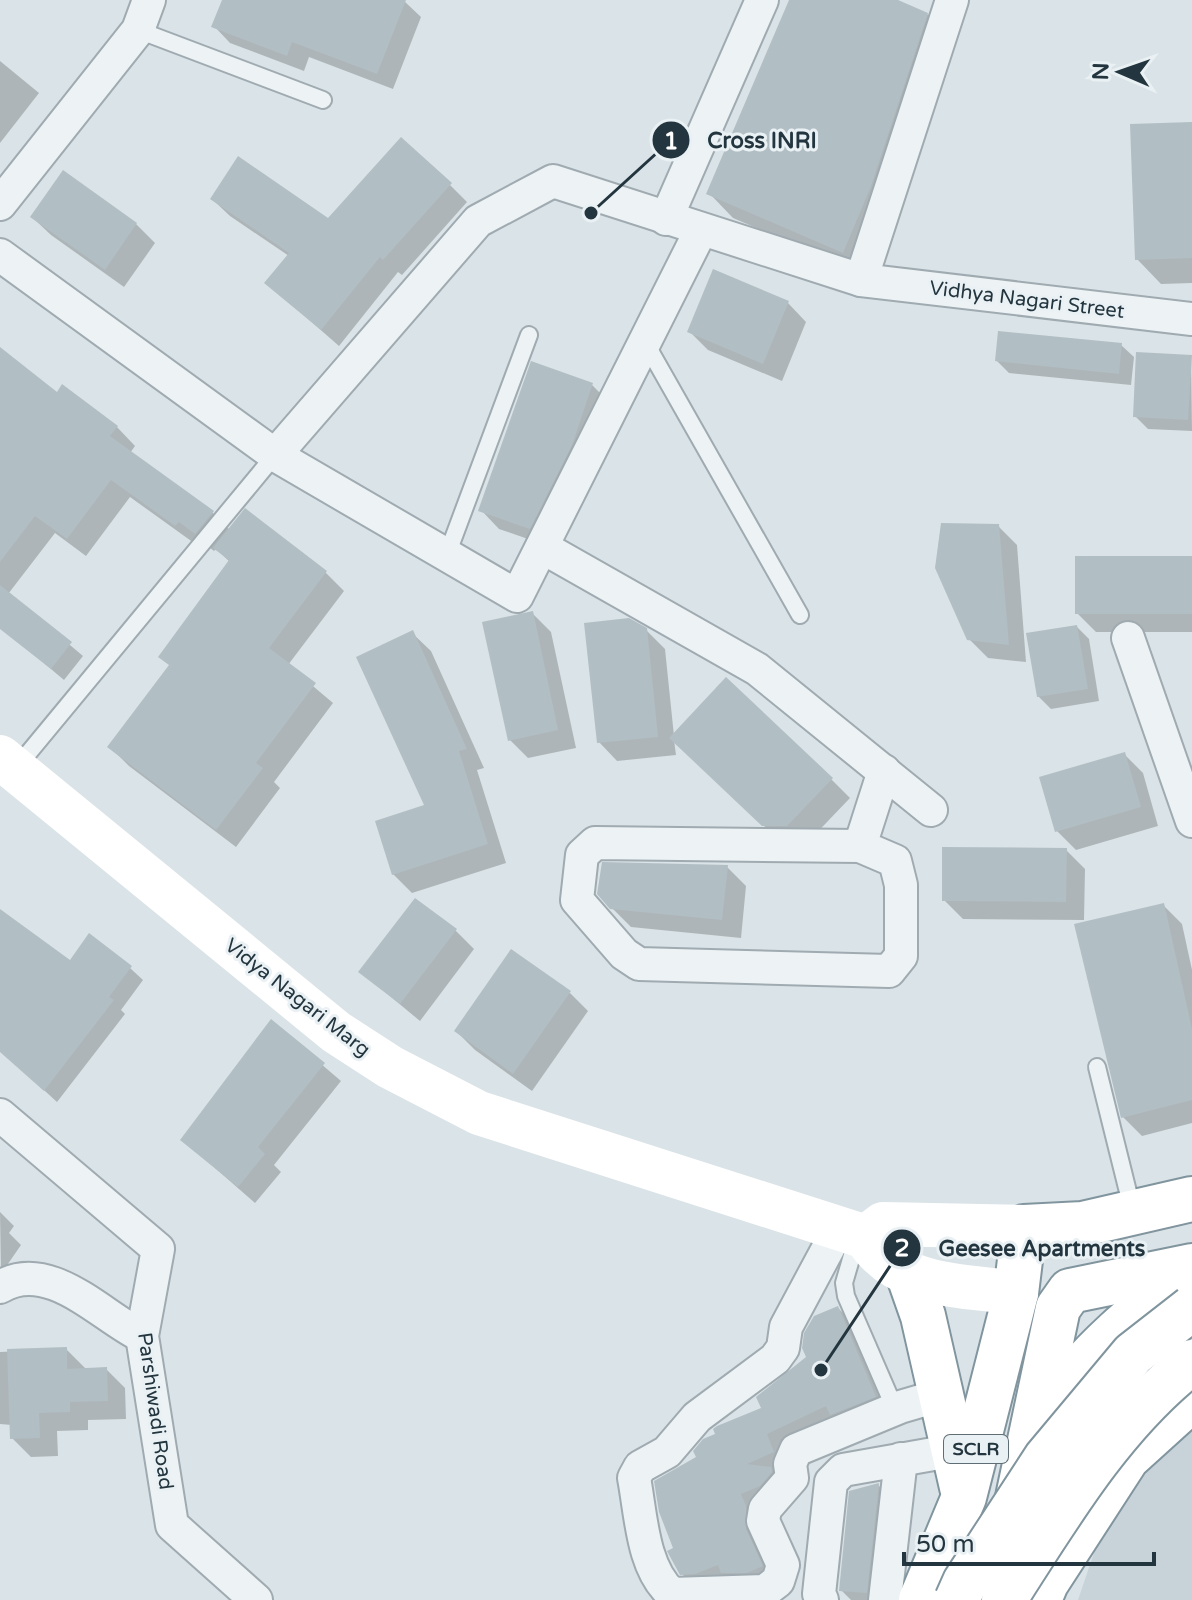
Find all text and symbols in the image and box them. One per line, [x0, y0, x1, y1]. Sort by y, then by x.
north arrow [1080, 32, 1160, 112]
text: N [1088, 62, 1114, 81]
callout: Cross INRI [651, 117, 833, 163]
text: 1 [663, 127, 679, 156]
text: Cross INRI [707, 128, 817, 154]
street label: Vidhya Nagari Street [928, 276, 1126, 324]
street label: Vidya Nagari Marg [220, 934, 375, 1062]
callout: Geesee Apartments [882, 1225, 1161, 1271]
text: 2 [894, 1234, 910, 1263]
text: Geesee Apartments [939, 1236, 1146, 1262]
street label: Parshiwadi Road [132, 1331, 178, 1491]
road number: SCLR [944, 1435, 1008, 1463]
scale bar [904, 1516, 1154, 1566]
text: 50 m [916, 1530, 974, 1559]

